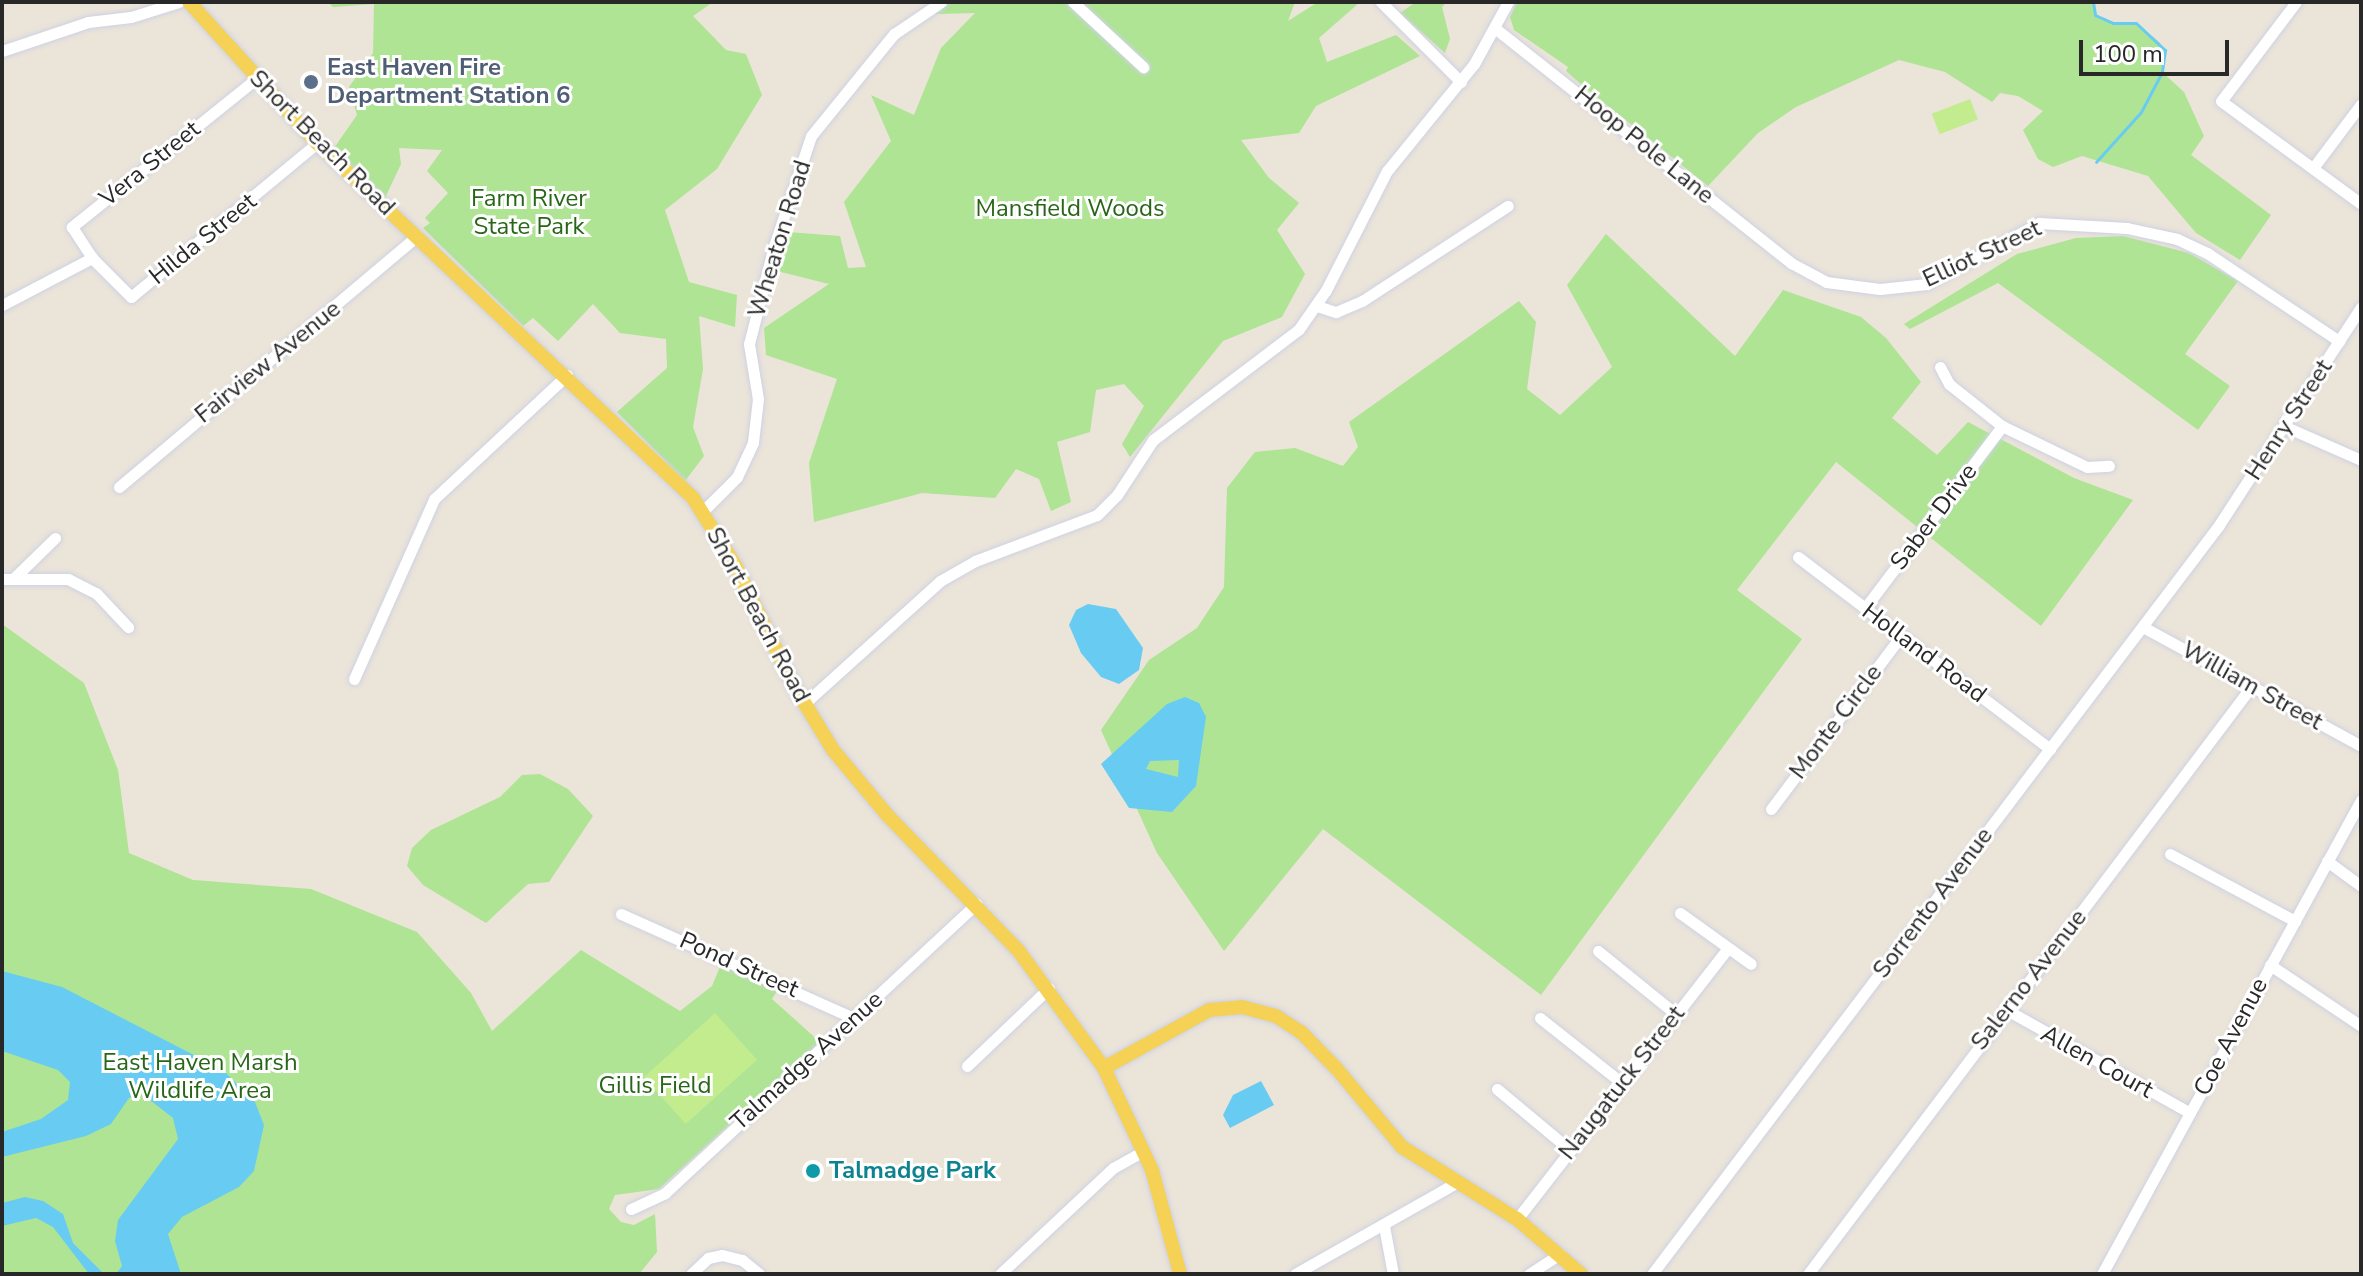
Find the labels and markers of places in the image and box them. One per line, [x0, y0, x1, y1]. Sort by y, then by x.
place label: East Haven Fire Department Station 6 [327, 54, 570, 110]
marker: East Haven Fire Department Station 6 [302, 73, 320, 91]
place label: Talmadge Park [829, 1157, 996, 1185]
marker: Talmadge Park [804, 1162, 822, 1180]

